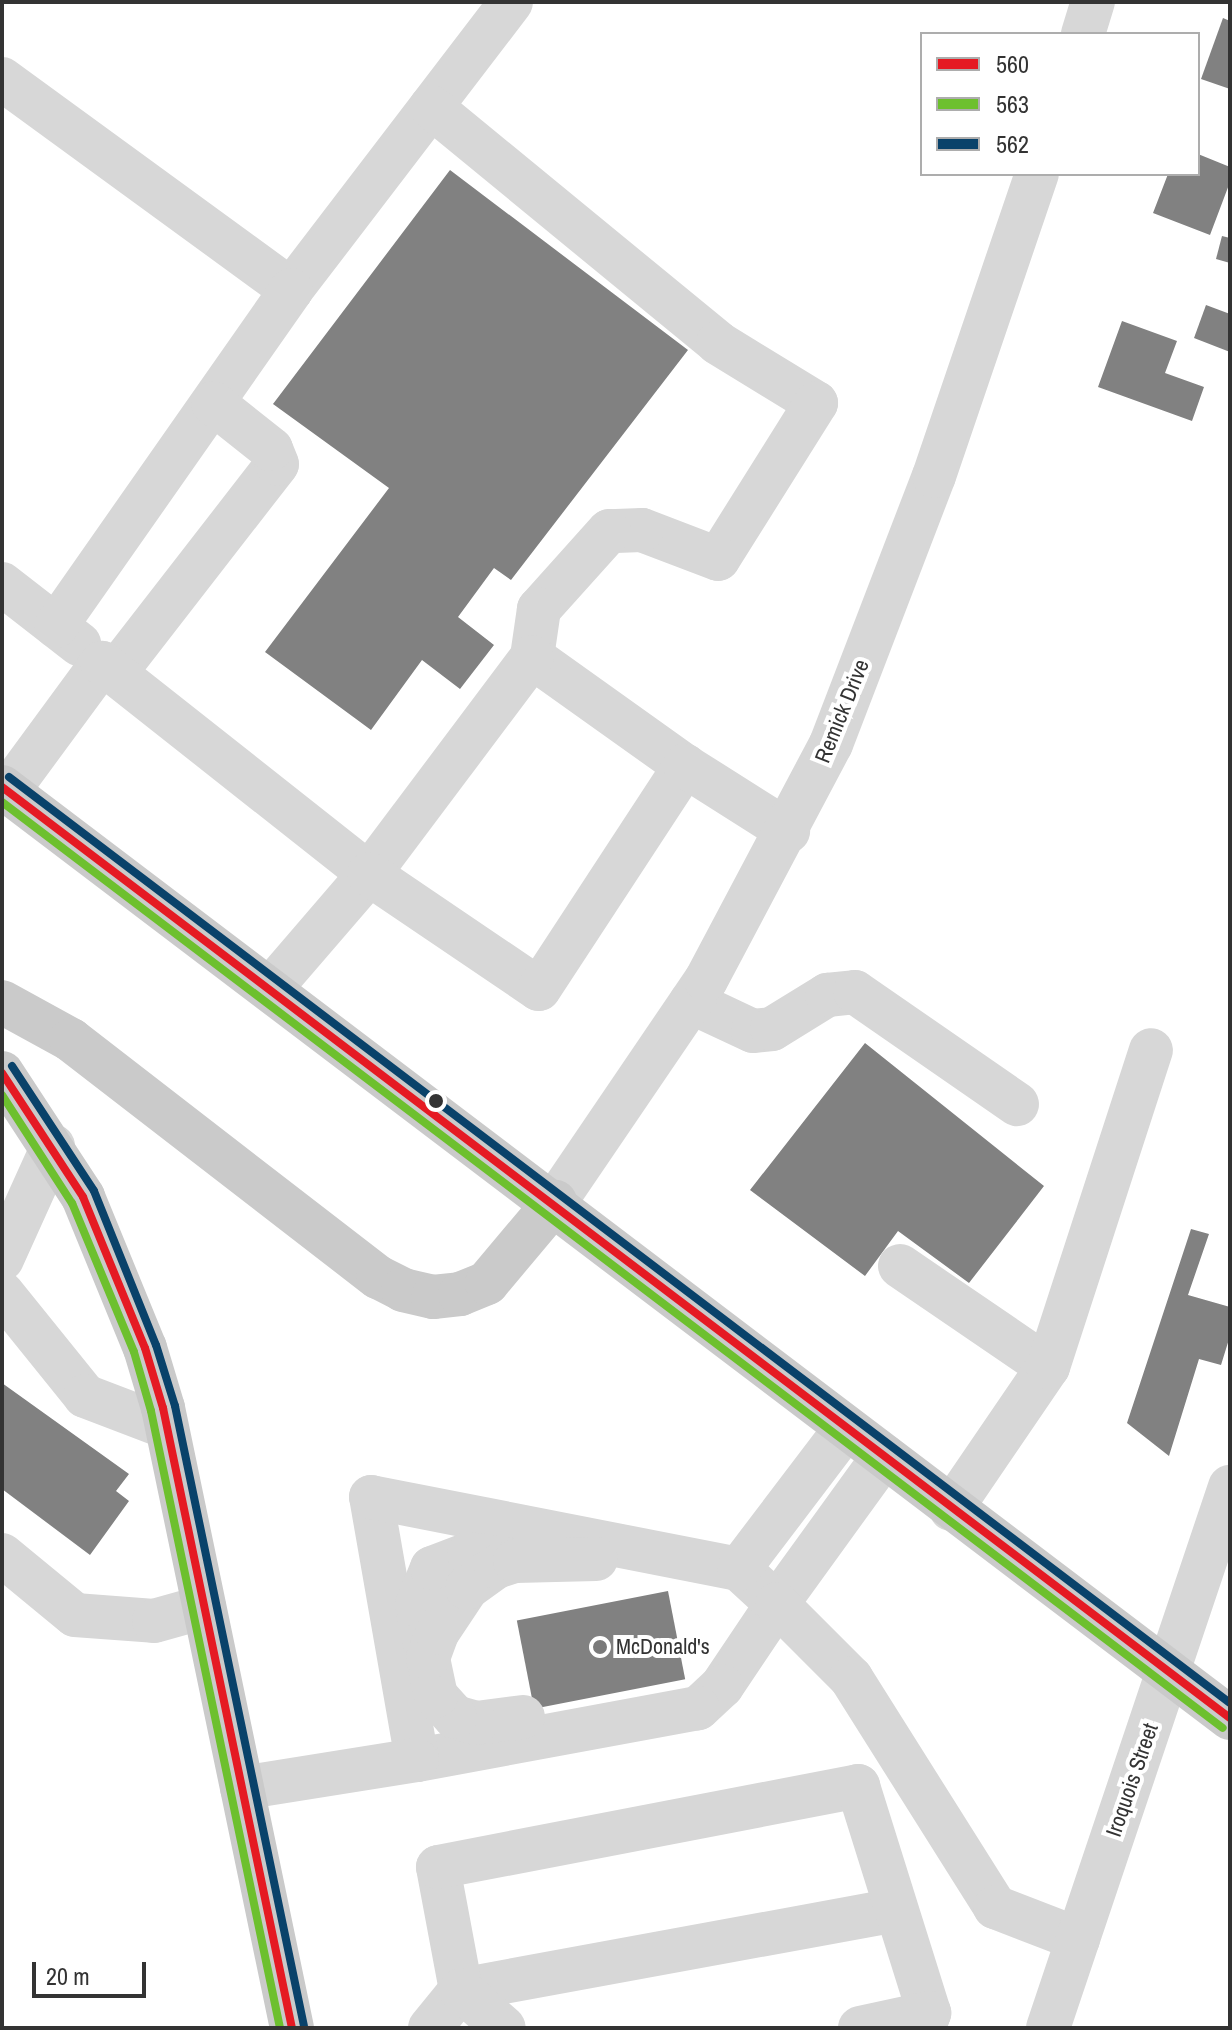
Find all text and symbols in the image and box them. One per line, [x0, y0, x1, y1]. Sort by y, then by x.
legend [920, 32, 1200, 176]
text: 560 [996, 48, 1029, 80]
text: 563 [996, 88, 1029, 120]
text: 562 [996, 128, 1029, 160]
street label: Remick Drive [809, 655, 875, 767]
unlabelled marker [428, 1093, 444, 1109]
place label: McDonald's [616, 1634, 710, 1660]
marker: McDonald's [591, 1638, 609, 1656]
street label: Iroquois Street [1100, 1720, 1164, 1840]
scale bar [36, 1946, 150, 1996]
text: 20 m [46, 1960, 90, 1992]

